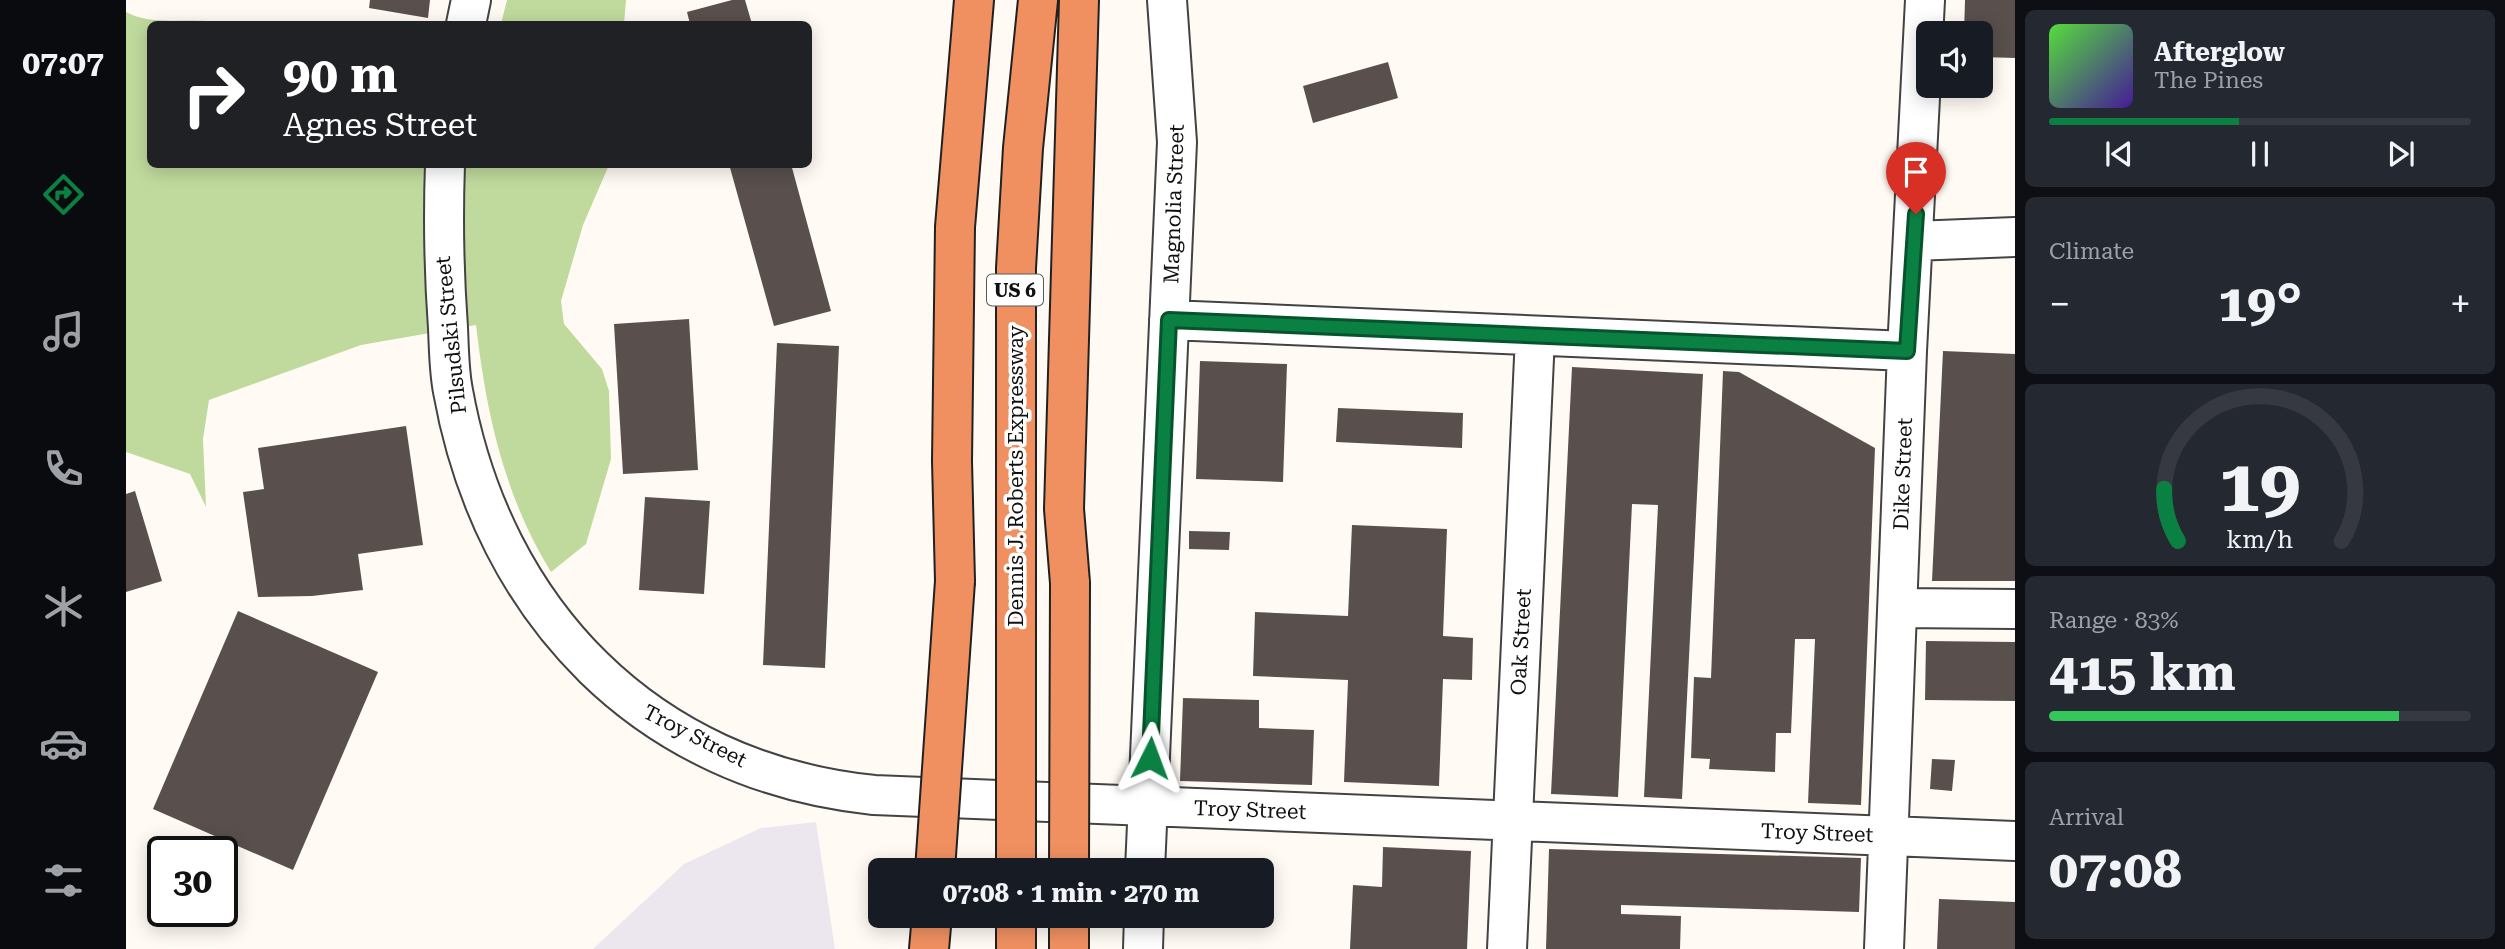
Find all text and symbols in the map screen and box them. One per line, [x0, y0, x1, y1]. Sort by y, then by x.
map controls [1916, 21, 1993, 98]
button: sound [1916, 21, 1993, 98]
text: Afterglow [2154, 37, 2285, 67]
text: 07:07 [22, 44, 104, 82]
text: 90 m [283, 47, 398, 104]
icon: right [168, 49, 259, 140]
text: The Pines [2154, 67, 2263, 94]
text: Agnes Street [283, 106, 477, 144]
street label: Magnolia Street [1159, 124, 1189, 284]
icon: previous [2100, 135, 2138, 173]
icon: pause [2241, 135, 2279, 173]
icon: next [2382, 135, 2420, 173]
pin [1886, 142, 1946, 214]
icon: arrive [1897, 153, 1935, 191]
icon: directions [39, 170, 88, 219]
text: Climate [2049, 238, 2134, 265]
street label: Pilsudski Street [431, 255, 471, 415]
text: 19° [2218, 273, 2302, 334]
road number: US 6 [987, 274, 1043, 306]
text: − [2049, 282, 2070, 326]
text: + [2450, 282, 2471, 326]
icon: music [39, 307, 88, 356]
street label: Dennis J. Roberts Expressway [1004, 325, 1028, 627]
street label: Dike Street [1889, 417, 1917, 531]
icon: phone [39, 444, 88, 493]
text: 19 [2219, 444, 2301, 529]
text: km/h [2227, 524, 2293, 553]
icon: climate [39, 582, 88, 631]
street label: Oak Street [1506, 588, 1536, 696]
text: Range · 83% [2049, 607, 2178, 634]
text: 415 km [2049, 642, 2236, 703]
street label: Troy Street [639, 700, 751, 772]
icon: car [39, 719, 88, 768]
position arrow [1113, 721, 1187, 795]
street label: Troy Street [1193, 796, 1307, 824]
text: Arrival [2049, 804, 2124, 831]
street label: Troy Street [1760, 819, 1874, 847]
speed limit sign: 30 [147, 836, 238, 927]
text: 07:08 [2049, 839, 2182, 900]
icon: filters [39, 856, 88, 905]
text: 07:08 · 1 min · 270 m [943, 878, 1199, 908]

